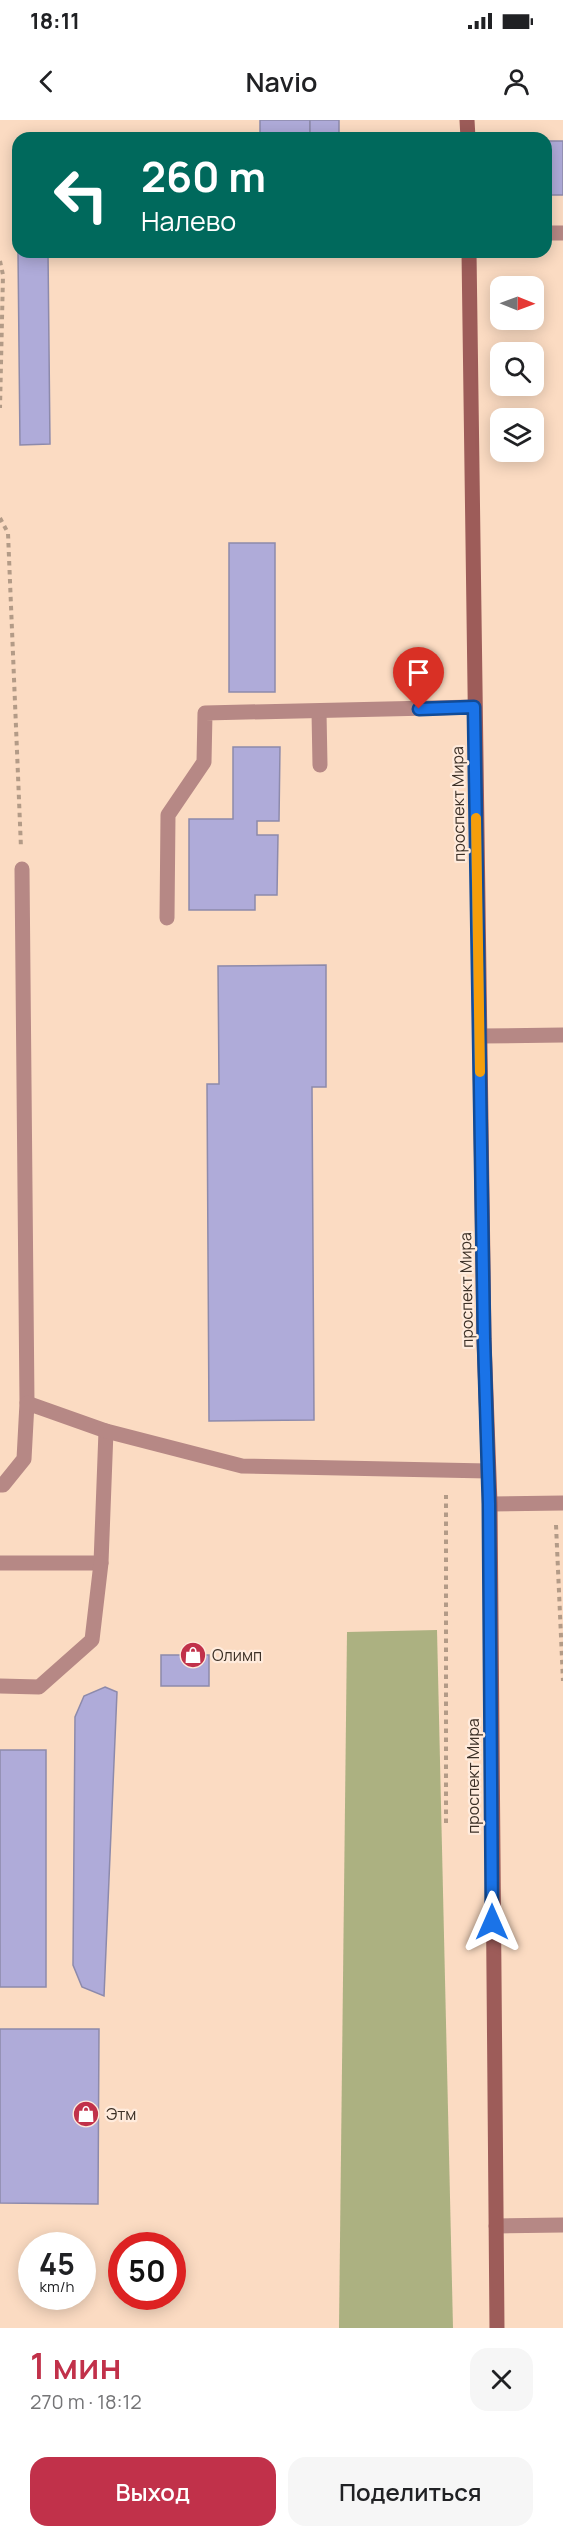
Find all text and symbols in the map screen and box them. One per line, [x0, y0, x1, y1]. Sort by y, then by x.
text: 18:11 [30, 6, 80, 36]
text: Navio [245, 63, 318, 100]
icon: back [30, 65, 63, 98]
icon: person [500, 65, 533, 98]
text: 260 m [141, 147, 266, 205]
icon: left [42, 156, 120, 234]
text: Налево [141, 202, 236, 239]
north arrow [490, 276, 544, 330]
map controls [490, 276, 544, 462]
button: search [490, 342, 544, 396]
button: layers [490, 408, 544, 462]
pin [393, 647, 444, 709]
icon: arrive [402, 656, 435, 689]
street label: проспект Мира [446, 746, 470, 862]
street label: проспект Мира [454, 1232, 478, 1348]
shop icon: Олимп [178, 1640, 208, 1670]
place label: Олимп [212, 1644, 262, 1666]
street label: проспект Мира [462, 1718, 484, 1834]
position arrow [460, 1890, 524, 1954]
shop icon: Этм [71, 2099, 101, 2129]
place label: Этм [106, 2103, 136, 2125]
speed limit sign: 50 [108, 2232, 186, 2310]
text: 45 [39, 2243, 75, 2284]
text: km/h [40, 2276, 74, 2297]
text: 1 мин [30, 2341, 122, 2390]
button: close [470, 2348, 533, 2411]
text: 270 m · 18:12 [30, 2388, 142, 2415]
button: Выход [30, 2457, 276, 2526]
button: Поделиться [288, 2457, 533, 2526]

